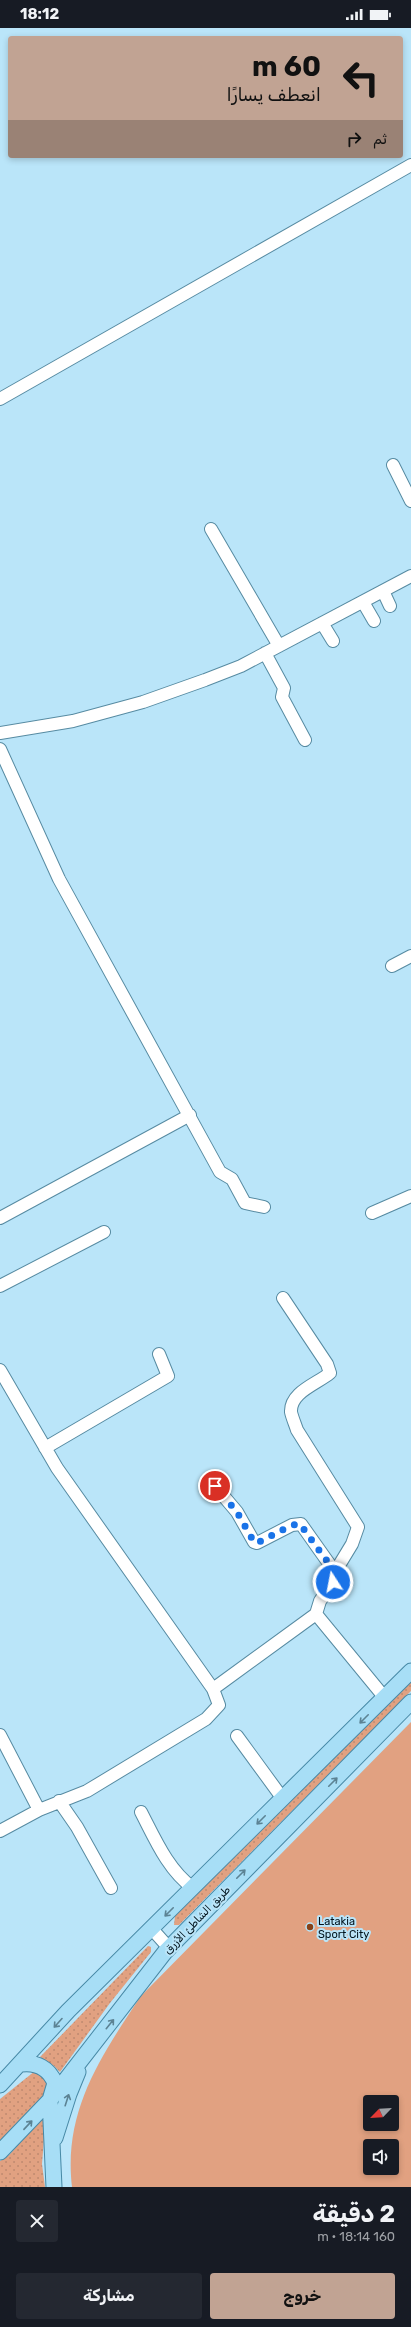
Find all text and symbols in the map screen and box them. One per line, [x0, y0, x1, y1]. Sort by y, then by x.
text: 18:12 [20, 5, 59, 23]
text: 60 m [252, 50, 321, 83]
icon: left [335, 52, 387, 104]
text: انعطف يسارًا [227, 84, 321, 106]
icon: right [343, 128, 365, 150]
text: ثم [373, 130, 387, 148]
pin [198, 1469, 232, 1503]
icon: arrive [204, 1475, 226, 1497]
position arrow [312, 1561, 354, 1603]
one-way arrow [359, 1714, 369, 1724]
one-way arrow [328, 1777, 338, 1787]
one-way arrow [256, 1815, 266, 1825]
one-way arrow [236, 1869, 246, 1879]
street label: طريق الشاطئ الأزرق [161, 1883, 234, 1958]
one-way arrow [164, 1907, 174, 1916]
place label: Latakia Sport City [318, 1915, 369, 1941]
marker: Latakia Sport City [305, 1922, 315, 1932]
one-way arrow [53, 2018, 62, 2029]
one-way arrow [105, 2019, 114, 2030]
one-way arrow [64, 2094, 71, 2107]
north arrow [363, 2095, 399, 2131]
map controls [363, 2095, 399, 2175]
one-way arrow [23, 2120, 32, 2130]
button: sound [363, 2139, 399, 2175]
button: close [16, 2200, 58, 2242]
text: 2 دقيقة [313, 2200, 395, 2228]
text: 160 m · 18:14 [317, 2229, 395, 2244]
button: مشاركة [16, 2273, 202, 2319]
button: خروج [210, 2273, 395, 2319]

